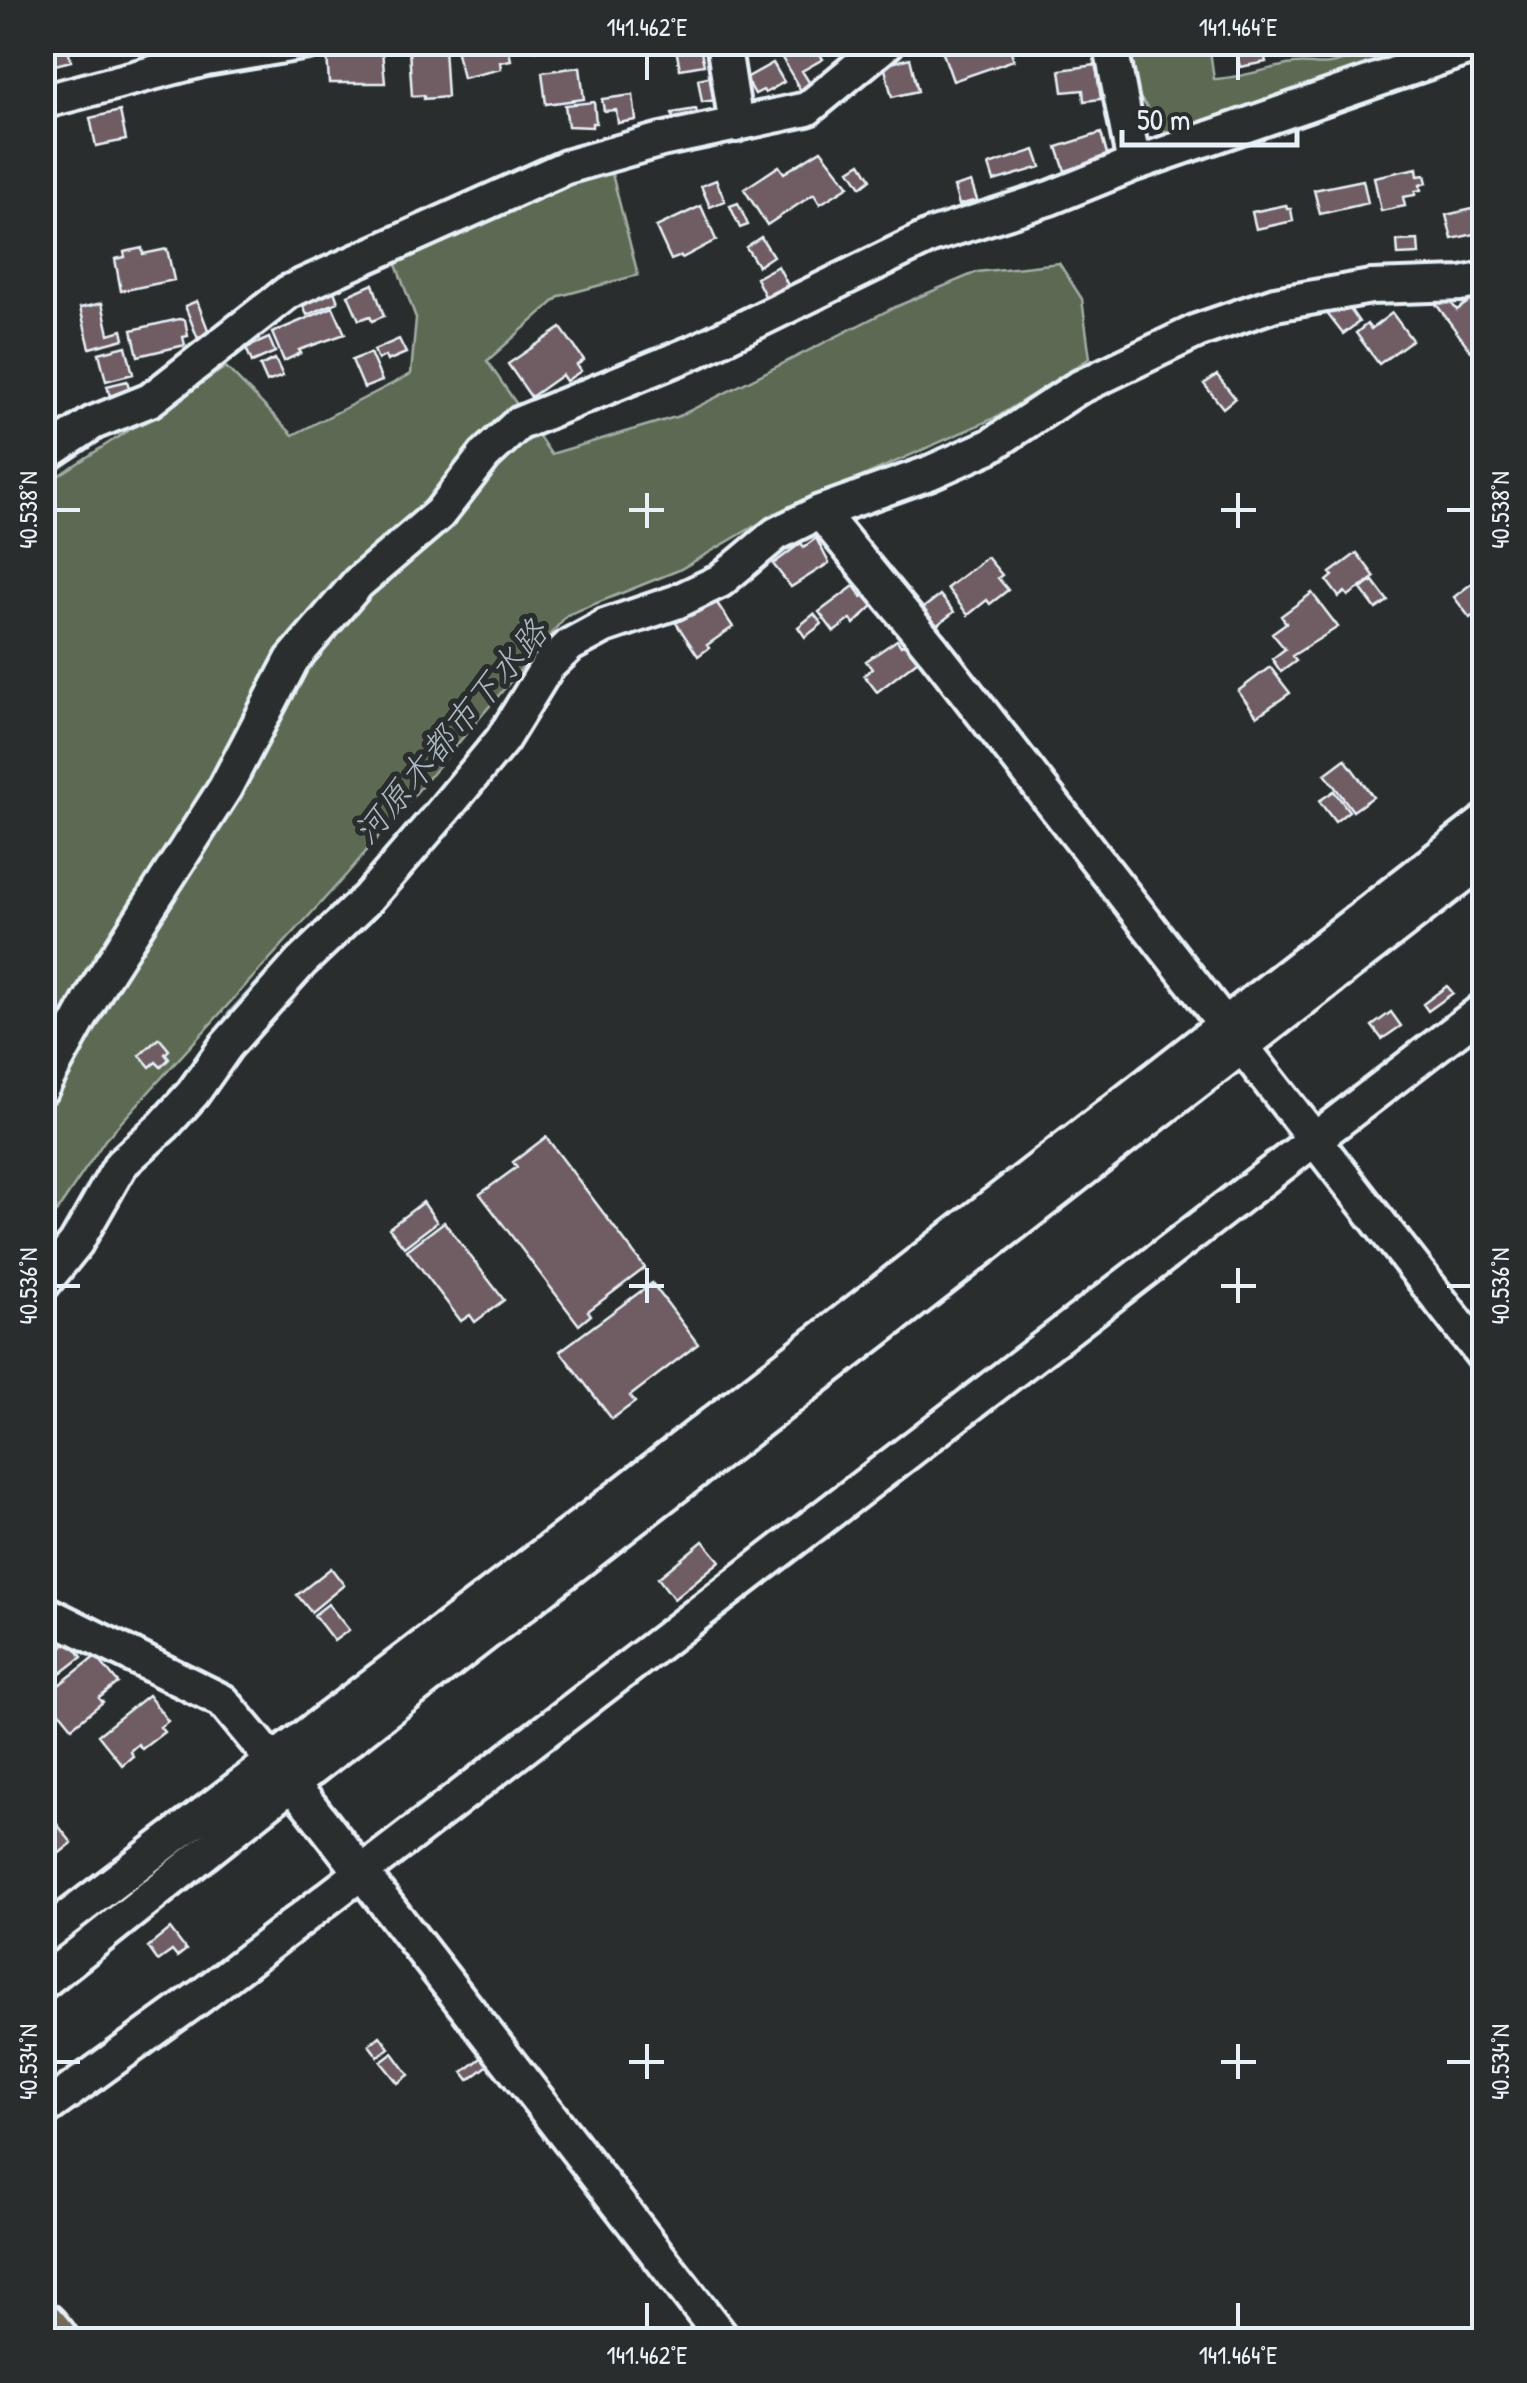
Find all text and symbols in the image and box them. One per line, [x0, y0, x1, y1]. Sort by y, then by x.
text: 141.462°E [607, 10, 687, 44]
text: 141.464°E [1199, 10, 1277, 44]
scale bar [1122, 85, 1297, 147]
text: 50 m [1137, 99, 1190, 139]
text: 40.538°N [11, 471, 45, 549]
text: 40.538°N [1483, 471, 1517, 549]
water label: 河原木都市下水路 [342, 608, 559, 854]
text: 40.536°N [11, 1248, 45, 1324]
text: 40.536°N [1483, 1248, 1517, 1324]
text: 40.534°N [11, 2024, 45, 2100]
text: 40.534°N [1483, 2024, 1517, 2100]
text: 141.462°E [607, 2338, 687, 2372]
text: 141.464°E [1199, 2338, 1277, 2372]

